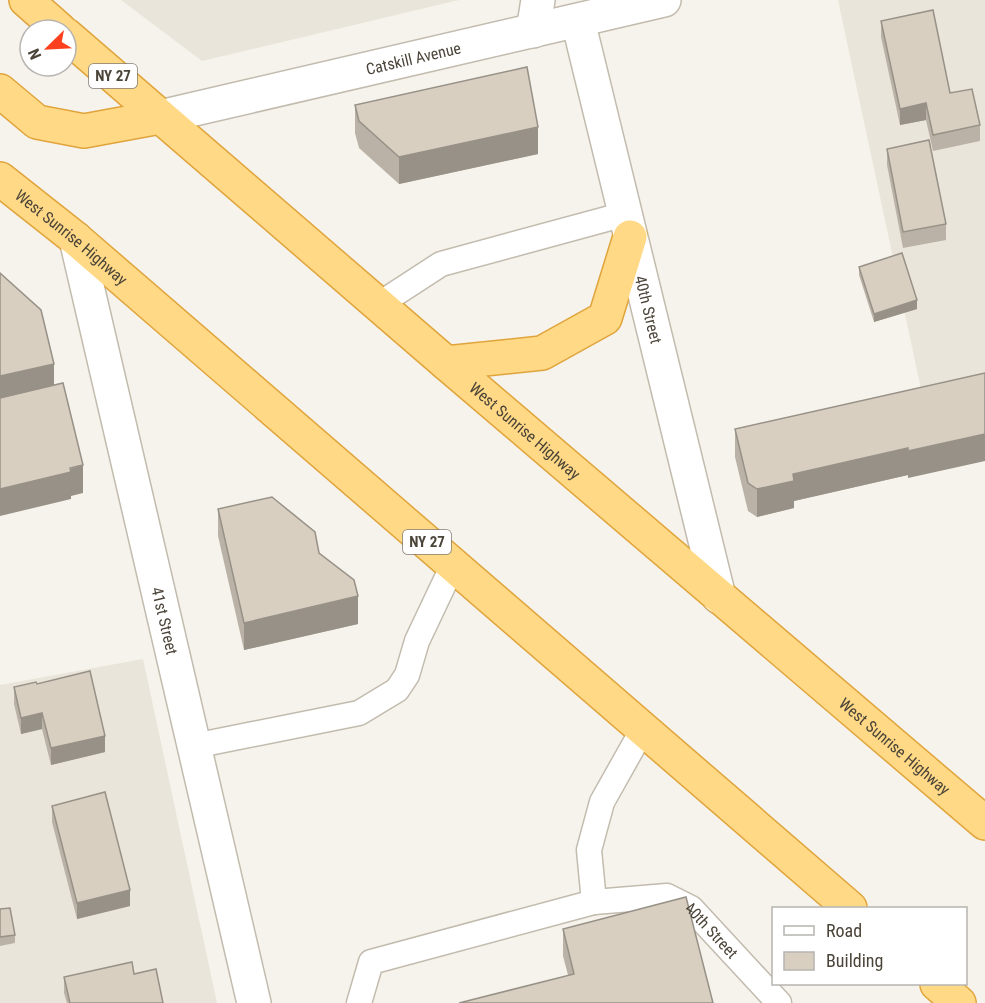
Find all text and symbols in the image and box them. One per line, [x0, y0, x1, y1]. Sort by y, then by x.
north arrow [18, 18, 78, 78]
street label: Catskill Avenue [364, 38, 463, 79]
text: N [24, 46, 45, 62]
road number: NY 27 [89, 64, 137, 88]
street label: West Sunrise Highway [11, 186, 131, 289]
street label: 40th Street [631, 274, 666, 346]
street label: West Sunrise Highway [465, 378, 584, 484]
road number: NY 27 [403, 530, 451, 554]
street label: 41st Street [147, 585, 182, 657]
street label: West Sunrise Highway [835, 694, 954, 799]
street label: 40th Street [683, 898, 742, 963]
legend [772, 907, 967, 985]
text: Road [826, 920, 862, 941]
text: Building [826, 950, 883, 971]

